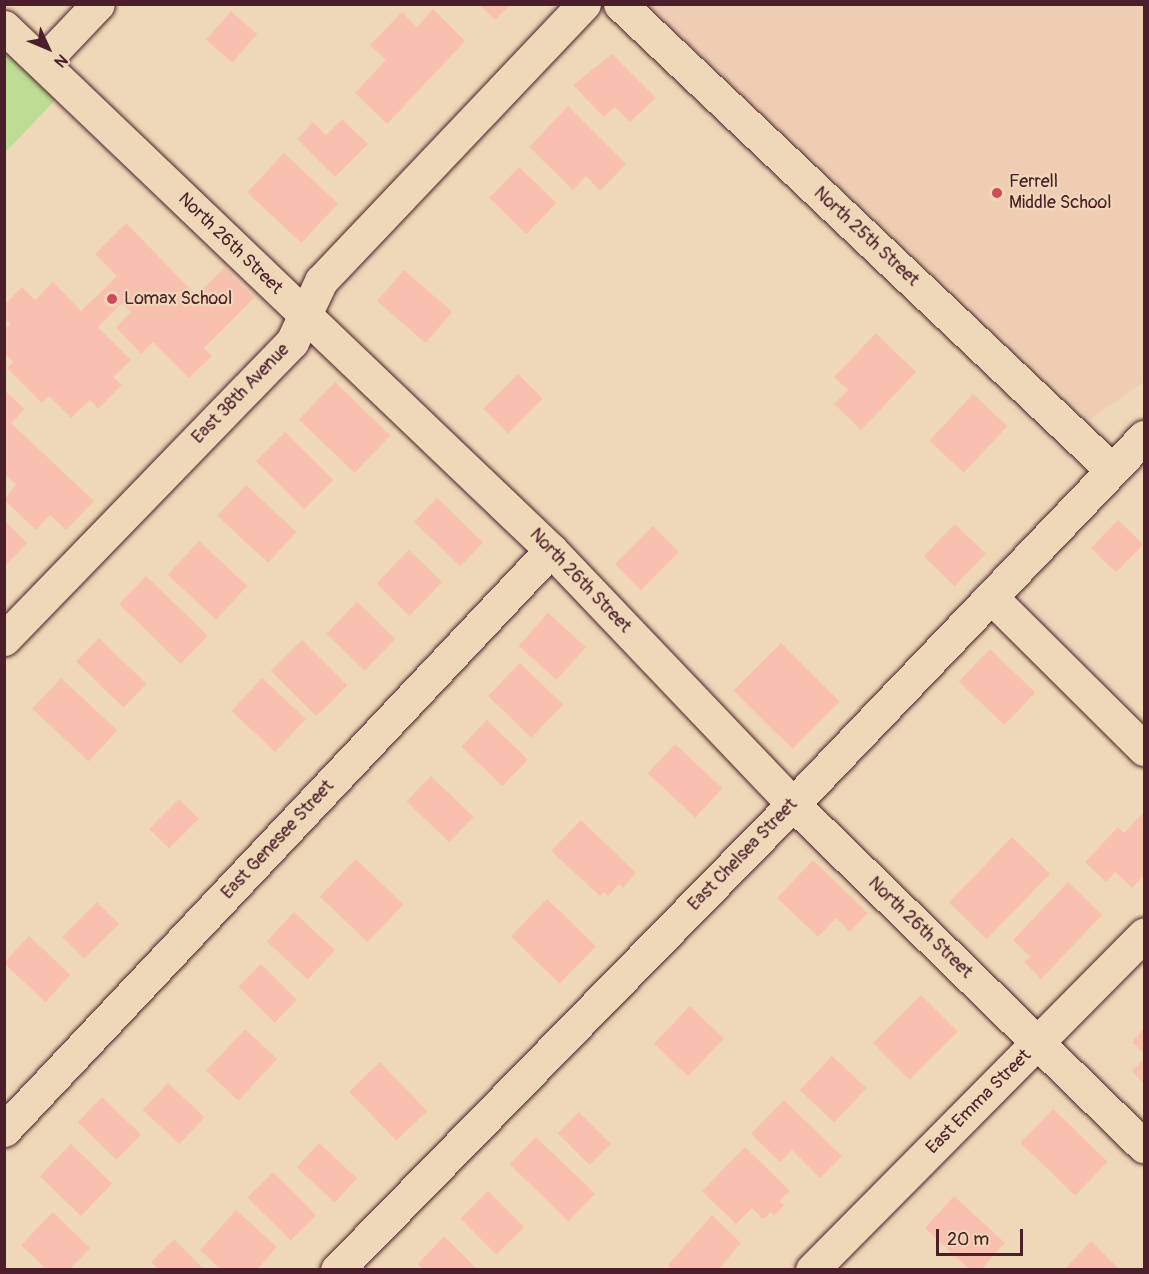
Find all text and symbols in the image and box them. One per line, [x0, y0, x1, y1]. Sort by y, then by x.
north arrow [18, 18, 78, 78]
text: N [50, 50, 72, 71]
place label: Ferrell Middle School [1009, 172, 1112, 214]
street label: North 25th Street [809, 183, 923, 291]
marker: Ferrell Middle School [990, 186, 1004, 200]
street label: North 26th Street [173, 189, 287, 299]
place label: Lomax School [124, 288, 232, 310]
marker: Lomax School [105, 292, 119, 306]
street label: East 38th Avenue [188, 339, 294, 449]
street label: North 26th Street [525, 524, 635, 638]
street label: East Genesee Street [217, 776, 339, 904]
street label: East Chelsea Street [684, 794, 802, 916]
street label: North 26th Street [863, 873, 977, 983]
street label: East Emma Street [922, 1045, 1036, 1159]
scale bar [939, 1217, 1026, 1255]
text: 20 m [947, 1228, 989, 1251]

